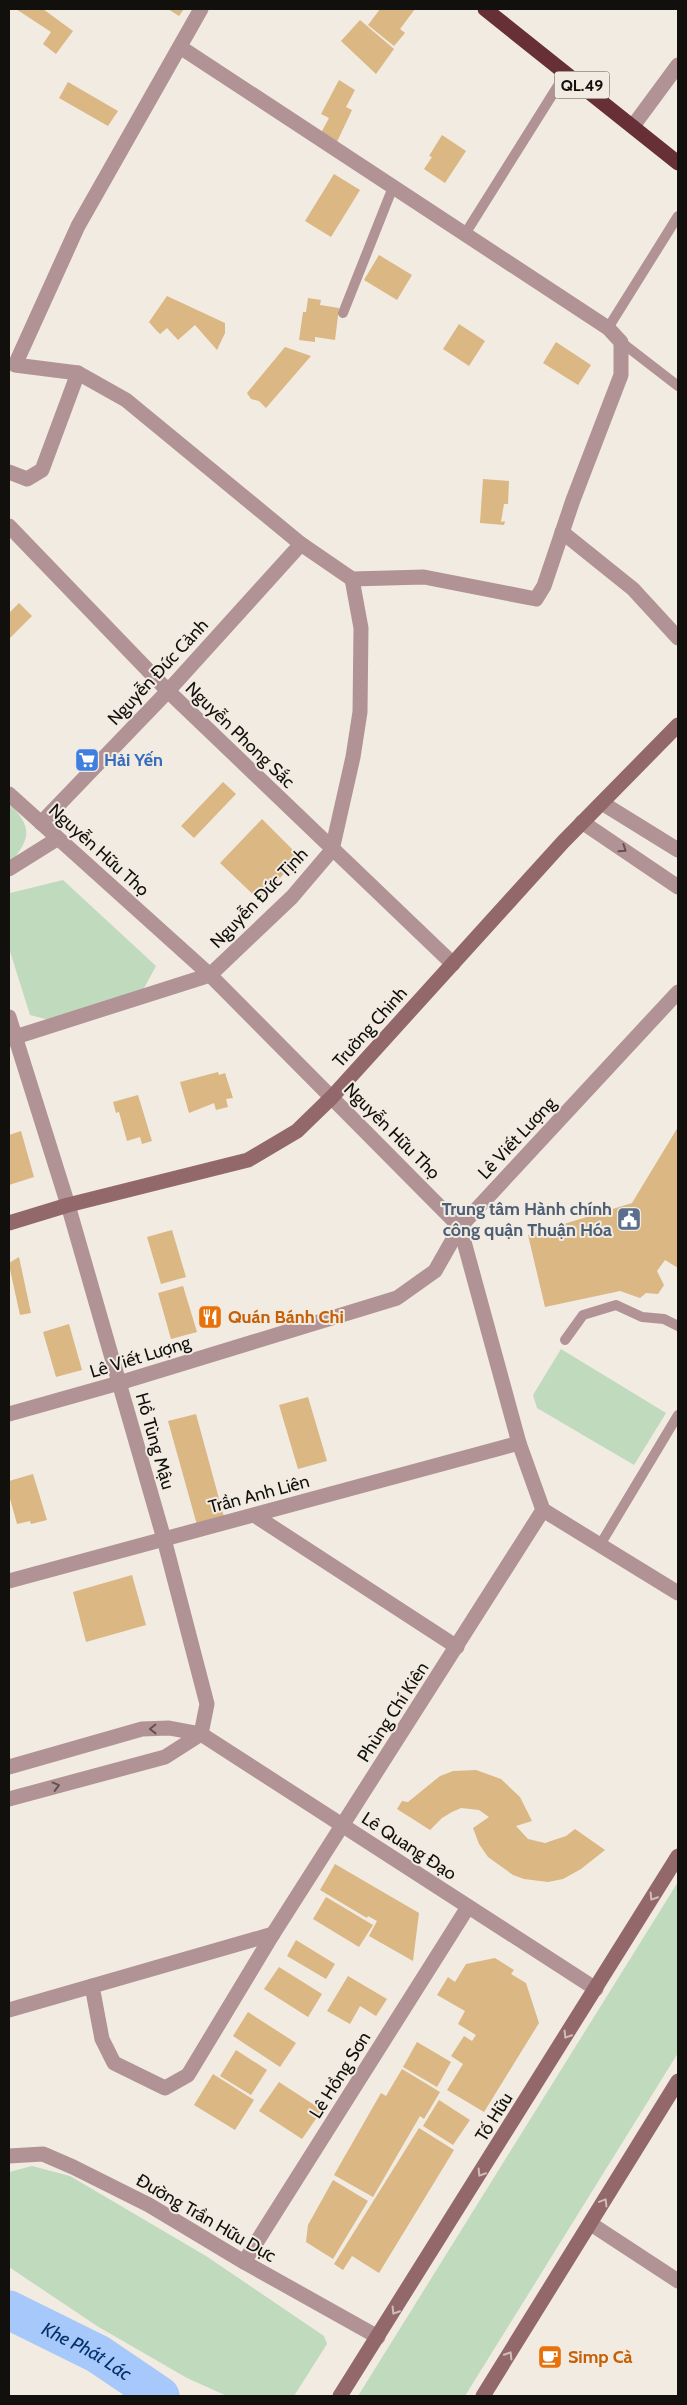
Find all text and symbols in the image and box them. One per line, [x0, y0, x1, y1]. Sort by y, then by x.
road number: QL.49 [554, 72, 610, 98]
street label: Nguyễn Đức Cảnh [103, 614, 213, 730]
street label: Nguyễn Phong Sắc [181, 677, 299, 793]
supermarket icon: Hải Yến [74, 747, 100, 773]
place label: Hải Yến [104, 749, 163, 771]
street label: Nguyễn Hữu Thọ [44, 799, 154, 901]
street label: Nguyễn Đức Tịnh [206, 843, 312, 953]
one-way arrow [618, 843, 627, 853]
street label: Trường Chinh [328, 982, 412, 1072]
street label: Nguyễn Hữu Thọ [339, 1078, 445, 1184]
street label: Lê Viết Lượng [473, 1092, 561, 1184]
place label: Trung tâm Hành chính công quận Thuận Hóa [442, 1198, 612, 1241]
public building icon: Trung tâm Hành chính công quận Thuận Hóa [616, 1206, 642, 1232]
restaurant icon: Quán Bánh Chi [197, 1304, 223, 1330]
place label: Quán Bánh Chi [228, 1306, 344, 1328]
street label: Lê Viết Lượng [87, 1331, 194, 1383]
street label: Hồ Tùng Mậu [131, 1390, 179, 1492]
street label: Trần Anh Liên [206, 1470, 312, 1518]
street label: Phùng Chí Kiên [352, 1658, 434, 1766]
one-way arrow [149, 1723, 157, 1734]
one-way arrow [51, 1782, 59, 1792]
street label: Lê Quang Đạo [357, 1807, 461, 1885]
one-way arrow [649, 1892, 659, 1901]
street label: Lê Hồng Sơn [305, 2028, 375, 2122]
one-way arrow [564, 2030, 573, 2039]
street label: Tố Hữu [470, 2088, 518, 2146]
one-way arrow [477, 2168, 487, 2177]
street label: Đường Trần Hữu Dực [132, 2169, 280, 2267]
one-way arrow [598, 2199, 608, 2208]
one-way arrow [391, 2305, 401, 2314]
water label: Khe Phát Lác [38, 2317, 137, 2386]
cafe icon: Simp Cà [537, 2344, 563, 2370]
place label: Simp Cà [568, 2346, 633, 2368]
one-way arrow [503, 2351, 512, 2361]

